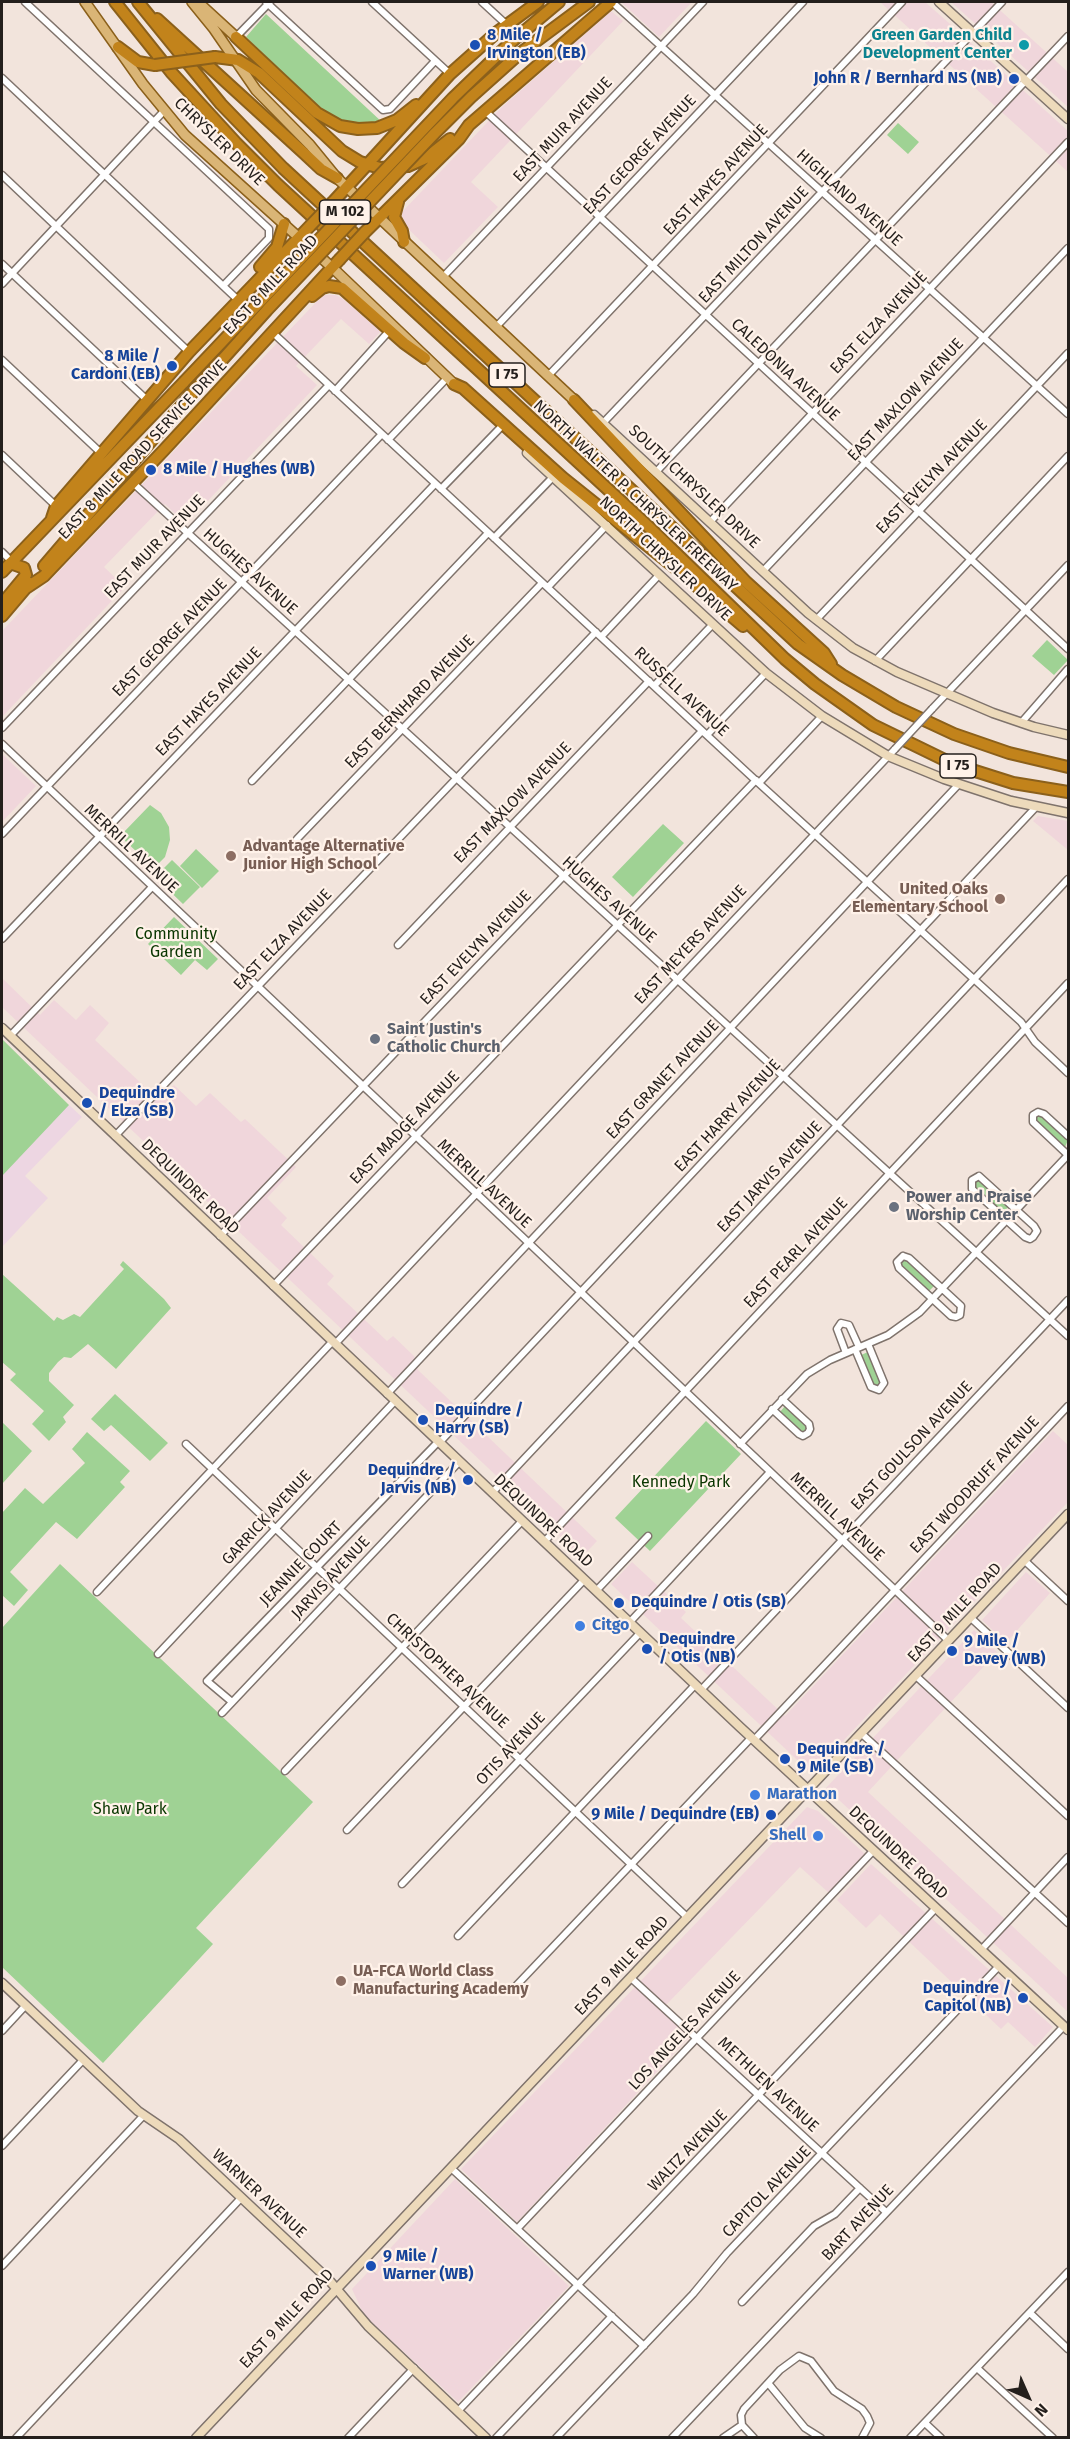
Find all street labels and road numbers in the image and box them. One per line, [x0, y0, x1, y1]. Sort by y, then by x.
street label: EAST MUIR AVENUE [509, 73, 617, 187]
street label: EAST GEORGE AVENUE [579, 91, 701, 219]
street label: CHRYSLER DRIVE [170, 94, 268, 190]
street label: EAST HAYES AVENUE [660, 121, 772, 239]
street label: HIGHLAND AVENUE [792, 145, 906, 251]
street label: EAST MILTON AVENUE [695, 183, 813, 307]
road number: M 102 [320, 200, 370, 224]
street label: EAST 8 MILE ROAD [220, 231, 322, 339]
street label: EAST ELZA AVENUE [826, 268, 932, 378]
street label: CALEDONIA AVENUE [727, 315, 843, 425]
street label: EAST MAXLOW AVENUE [844, 335, 968, 465]
street label: EAST 8 MILE ROAD SERVICE DRIVE [55, 356, 231, 544]
road number: I 75 [489, 363, 525, 387]
street label: NORTH WALTER P. CHRYSLER FREEWAY [529, 396, 741, 596]
street label: EAST EVELYN AVENUE [872, 416, 992, 538]
street label: SOUTH CHRYSLER DRIVE [624, 421, 764, 553]
street label: EAST MUIR AVENUE [101, 491, 209, 603]
street label: NORTH CHRYSLER DRIVE [595, 493, 735, 625]
street label: HUGHES AVENUE [199, 525, 301, 619]
street label: EAST GEORGE AVENUE [109, 575, 231, 701]
street label: EAST BERNHARD AVENUE [341, 631, 479, 773]
street label: EAST HAYES AVENUE [152, 643, 266, 761]
street label: RUSSELL AVENUE [630, 643, 732, 741]
street label: EAST MAXLOW AVENUE [450, 738, 576, 868]
road number: I 75 [940, 754, 976, 778]
street label: MERRILL AVENUE [80, 800, 182, 898]
street label: HUGHES AVENUE [558, 853, 660, 947]
street label: EAST MEYERS AVENUE [631, 881, 751, 1009]
street label: EAST ELZA AVENUE [230, 885, 336, 995]
street label: EAST EVELYN AVENUE [416, 887, 536, 1009]
street label: EAST GRANET AVENUE [603, 1016, 723, 1144]
street label: EAST HARRY AVENUE [671, 1056, 785, 1176]
street label: EAST MADGE AVENUE [346, 1067, 464, 1189]
street label: EAST JARVIS AVENUE [713, 1117, 827, 1237]
street label: DEQUINDRE ROAD [137, 1135, 243, 1239]
street label: MERRILL AVENUE [433, 1135, 535, 1233]
street label: EAST PEARL AVENUE [740, 1194, 852, 1312]
street label: EAST GOULSON AVENUE [847, 1377, 977, 1515]
street label: EAST WOODRUFF AVENUE [906, 1412, 1044, 1558]
street label: GARRICK AVENUE [218, 1467, 316, 1569]
street label: MERRILL AVENUE [786, 1468, 888, 1566]
street label: DEQUINDRE ROAD [489, 1470, 597, 1572]
street label: JEANNIE COURT [256, 1518, 346, 1610]
street label: JARVIS AVENUE [288, 1532, 374, 1624]
street label: EAST 9 MILE ROAD [904, 1559, 1006, 1667]
street label: CHRISTOPHER AVENUE [382, 1609, 512, 1733]
street label: OTIS AVENUE [472, 1708, 550, 1790]
street label: DEQUINDRE ROAD [844, 1802, 952, 1904]
street label: EAST 9 MILE ROAD [571, 1912, 673, 2020]
street label: LOS ANGELES AVENUE [625, 1967, 745, 2095]
street label: METHUEN AVENUE [714, 2033, 822, 2137]
street label: WALTZ AVENUE [644, 2106, 732, 2196]
street label: CAPITOL AVENUE [719, 2142, 815, 2242]
street label: WARNER AVENUE [208, 2145, 310, 2243]
street label: BART AVENUE [818, 2181, 898, 2265]
street label: EAST 9 MILE ROAD [236, 2265, 338, 2373]

